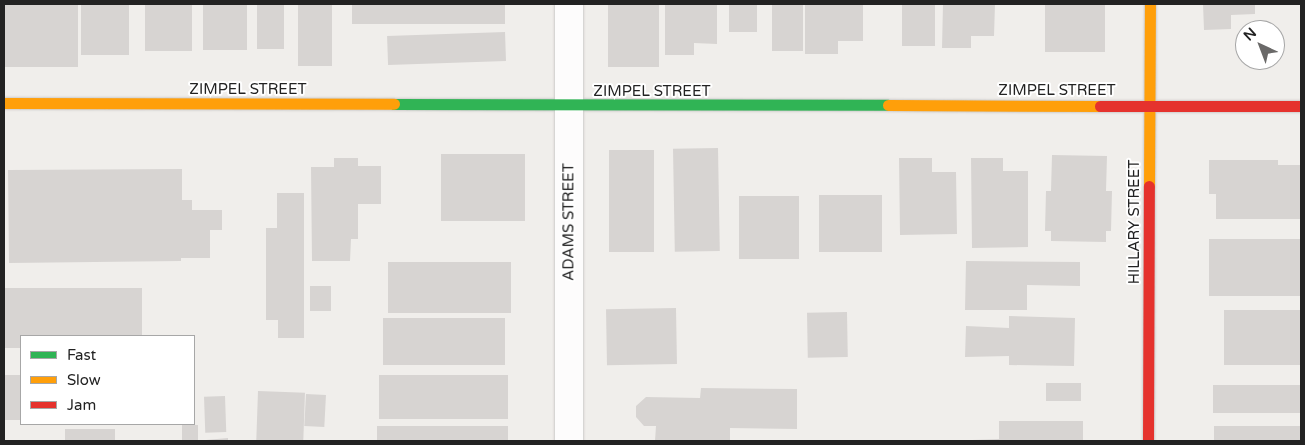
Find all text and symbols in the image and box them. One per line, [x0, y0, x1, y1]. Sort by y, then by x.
north arrow [1235, 20, 1285, 70]
text: N [1240, 24, 1260, 44]
street label: ZIMPEL STREET [189, 81, 307, 99]
street label: ZIMPEL STREET [998, 82, 1116, 100]
street label: ZIMPEL STREET [593, 83, 711, 101]
street label: HILLARY STREET [1126, 160, 1144, 284]
street label: ADAMS STREET [560, 163, 578, 281]
legend [20, 335, 195, 425]
text: Fast [67, 346, 96, 364]
text: Slow [67, 371, 101, 389]
text: Jam [67, 396, 96, 414]

